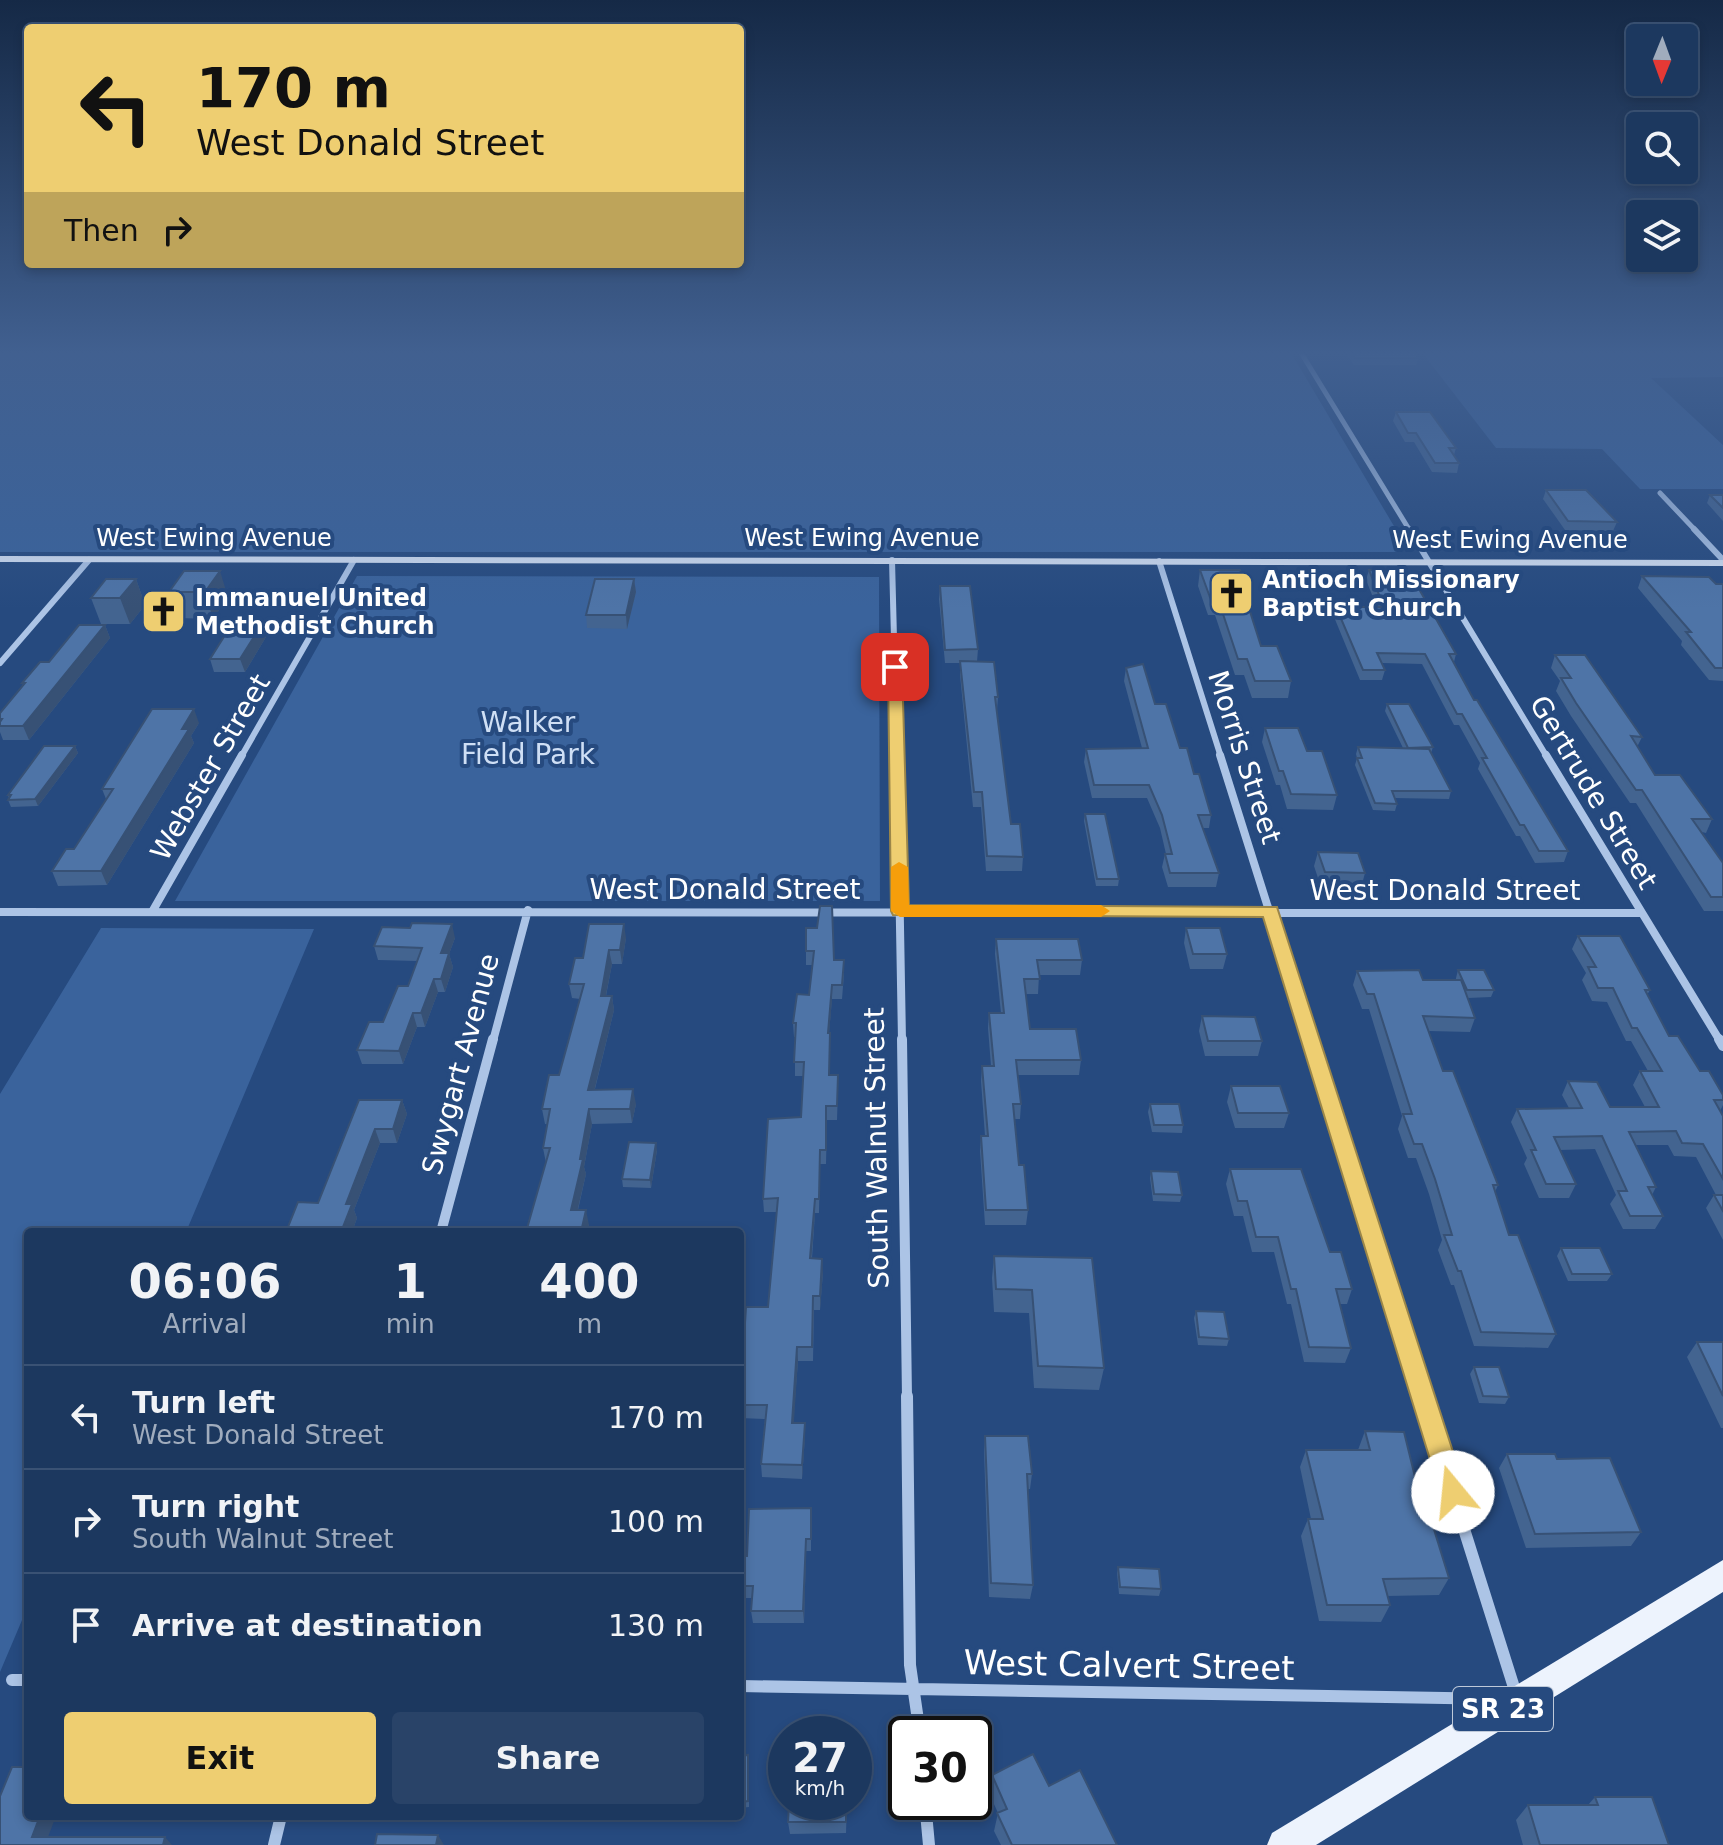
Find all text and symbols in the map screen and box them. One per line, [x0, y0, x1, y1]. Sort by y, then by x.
north arrow [1626, 24, 1698, 96]
map controls [1626, 24, 1698, 272]
text: 170 m [196, 55, 391, 120]
icon: left [64, 56, 168, 160]
button: search [1626, 112, 1698, 184]
text: West Donald Street [196, 122, 544, 163]
button: layers [1626, 200, 1698, 272]
icon: right [155, 208, 199, 252]
text: Then [64, 213, 139, 248]
street label: West Ewing Avenue [96, 524, 332, 552]
street label: West Ewing Avenue [744, 524, 980, 552]
street label: West Ewing Avenue [1392, 526, 1628, 554]
place label: Antioch Missionary Baptist Church [1262, 566, 1520, 622]
church icon: Antioch Missionary Baptist Church [1207, 570, 1255, 618]
place label: Immanuel United Methodist Church [195, 584, 435, 640]
church icon: Immanuel United Methodist Church [140, 588, 188, 636]
pin [861, 633, 929, 701]
icon: arrive [873, 645, 917, 689]
street label: Morris Street [1201, 666, 1288, 848]
street label: Webster Street [144, 668, 277, 866]
street label: Gertrude Street [1523, 690, 1664, 895]
park label: Walker Field Park [461, 706, 596, 771]
street label: West Donald Street [590, 873, 860, 906]
street label: West Donald Street [1310, 874, 1580, 907]
street label: Swygart Avenue [415, 950, 506, 1178]
street label: South Walnut Street [858, 1007, 895, 1289]
text: 06:06 [128, 1253, 281, 1309]
text: 1 [394, 1253, 427, 1309]
text: 400 [539, 1253, 639, 1309]
text: Arrival [163, 1309, 247, 1339]
text: min [386, 1309, 435, 1339]
text: m [577, 1309, 602, 1339]
text: Turn left [132, 1385, 275, 1420]
icon: left [64, 1395, 108, 1439]
text: 170 m [608, 1400, 704, 1435]
text: West Donald Street [132, 1420, 384, 1450]
position arrow [1411, 1450, 1495, 1534]
text: Turn right [132, 1489, 299, 1524]
icon: right [64, 1499, 108, 1543]
text: 100 m [608, 1504, 704, 1539]
text: South Walnut Street [132, 1524, 393, 1554]
icon: arrive [64, 1603, 108, 1647]
text: Arrive at destination [132, 1608, 483, 1643]
text: 130 m [608, 1608, 704, 1643]
street label: West Calvert Street [963, 1642, 1295, 1688]
road number: SR 23 [1453, 1687, 1553, 1731]
button: Exit [64, 1712, 376, 1804]
button: Share [392, 1712, 704, 1804]
speed limit sign: 30 [888, 1716, 992, 1820]
text: 27 [792, 1735, 848, 1781]
text: km/h [795, 1776, 845, 1800]

